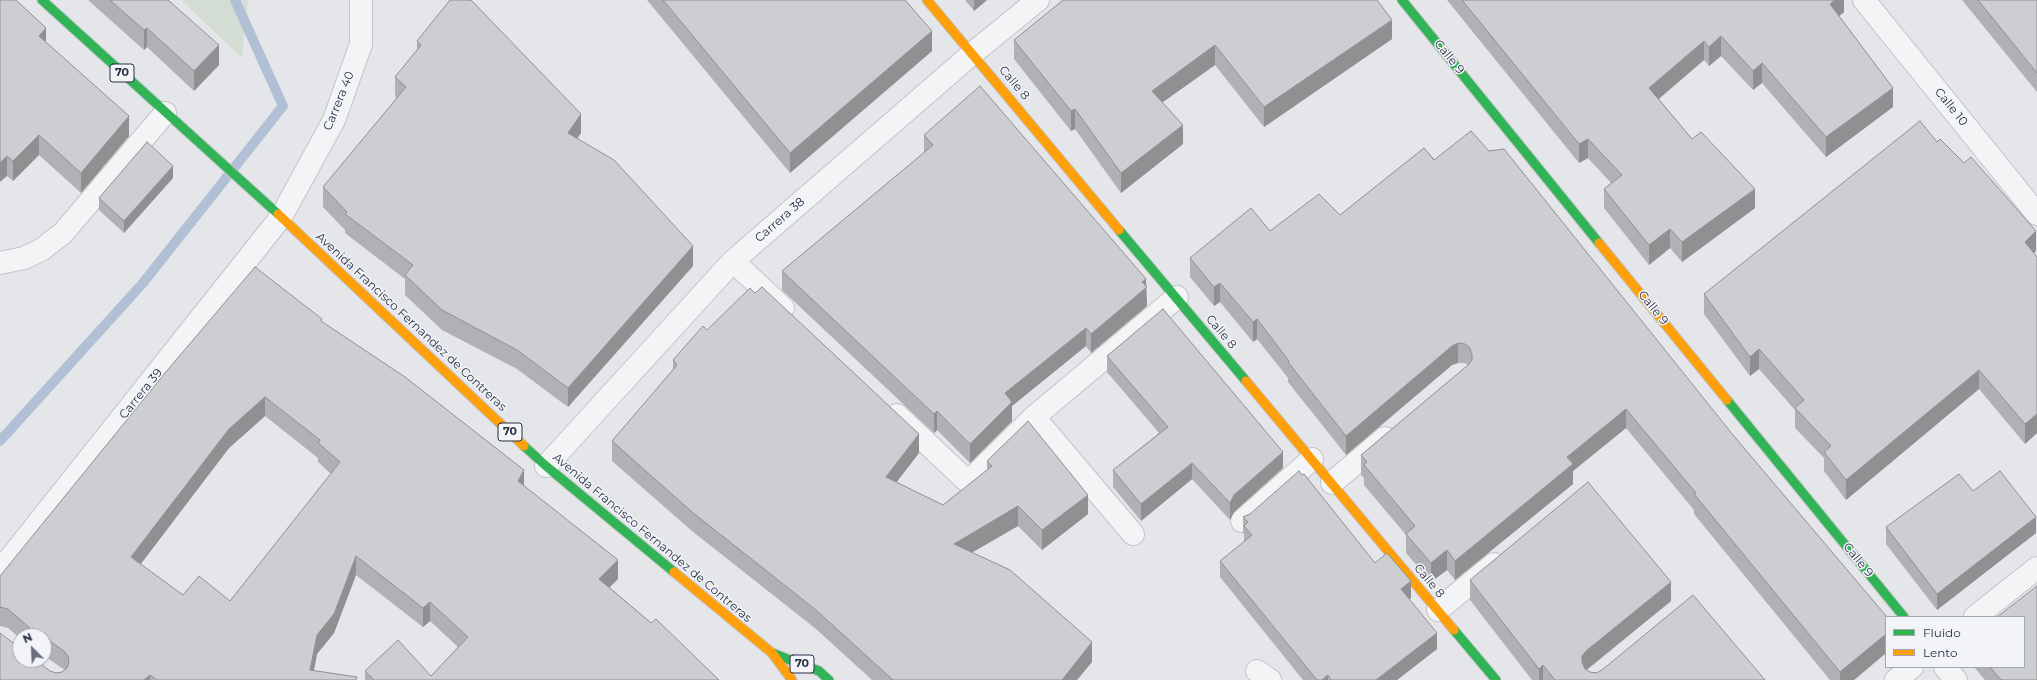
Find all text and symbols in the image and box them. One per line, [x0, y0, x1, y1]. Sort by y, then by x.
street label: Calle 9 [1431, 37, 1467, 77]
street label: Calle 8 [996, 63, 1032, 103]
road number: 70 [110, 64, 134, 82]
street label: Carrera 40 [321, 69, 357, 133]
street label: Calle 10 [1931, 85, 1971, 129]
street label: Carrera 38 [752, 195, 808, 245]
street label: Avenida Francisco Fernandez de Contreras [313, 230, 509, 414]
street label: Calle 9 [1635, 288, 1671, 328]
street label: Calle 8 [1203, 312, 1239, 352]
street label: Carrera 39 [116, 366, 166, 422]
road number: 70 [498, 423, 522, 441]
street label: Avenida Francisco Fernandez de Contreras [550, 450, 754, 626]
street label: Calle 9 [1840, 540, 1876, 580]
street label: Calle 8 [1411, 561, 1447, 601]
legend [1885, 616, 2025, 668]
text: Fluido [1923, 625, 1961, 640]
north arrow [12, 628, 52, 668]
text: N [21, 630, 34, 646]
text: Lento [1923, 645, 1958, 660]
road number: 70 [790, 655, 814, 673]

